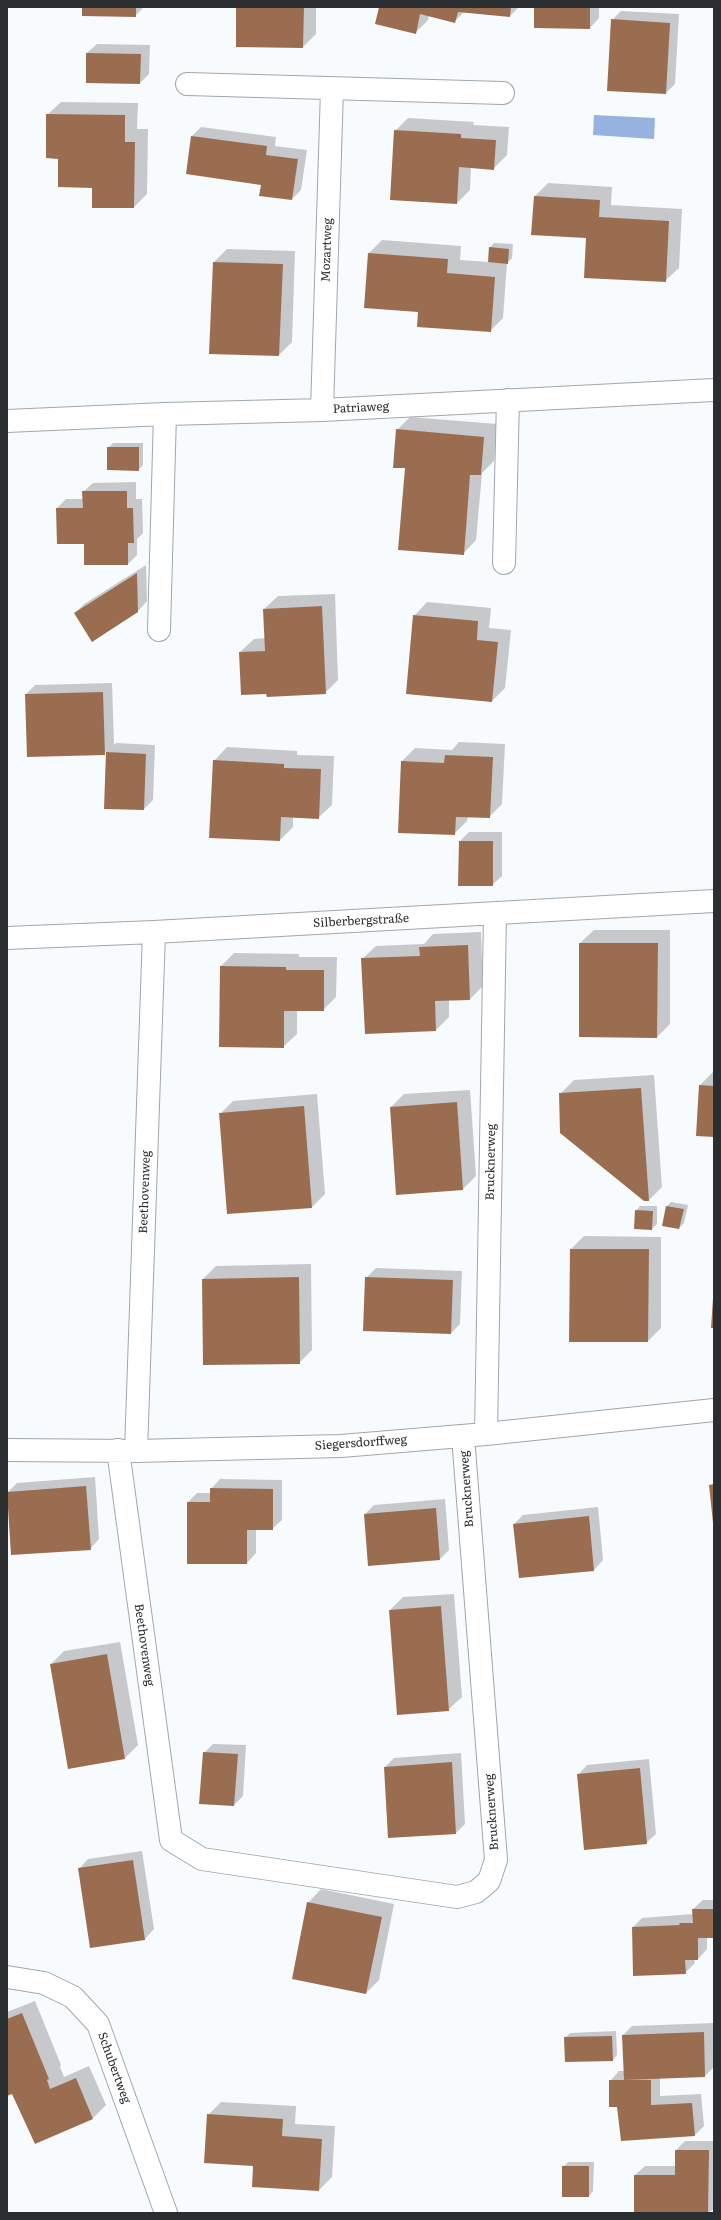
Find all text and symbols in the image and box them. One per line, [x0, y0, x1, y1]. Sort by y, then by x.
street label: Mozartweg [319, 218, 335, 282]
street label: Patriaweg [332, 399, 390, 417]
street label: Silberbergstraße [313, 911, 409, 931]
street label: Brucknerweg [483, 1123, 499, 1201]
street label: Beethovenweg [136, 1150, 154, 1234]
street label: Siegersdorffweg [314, 1433, 408, 1453]
street label: Brucknerweg [457, 1450, 477, 1528]
street label: Beethovenweg [131, 1603, 157, 1687]
street label: Brucknerweg [482, 1773, 502, 1851]
street label: Schubertweg [94, 2030, 134, 2106]

